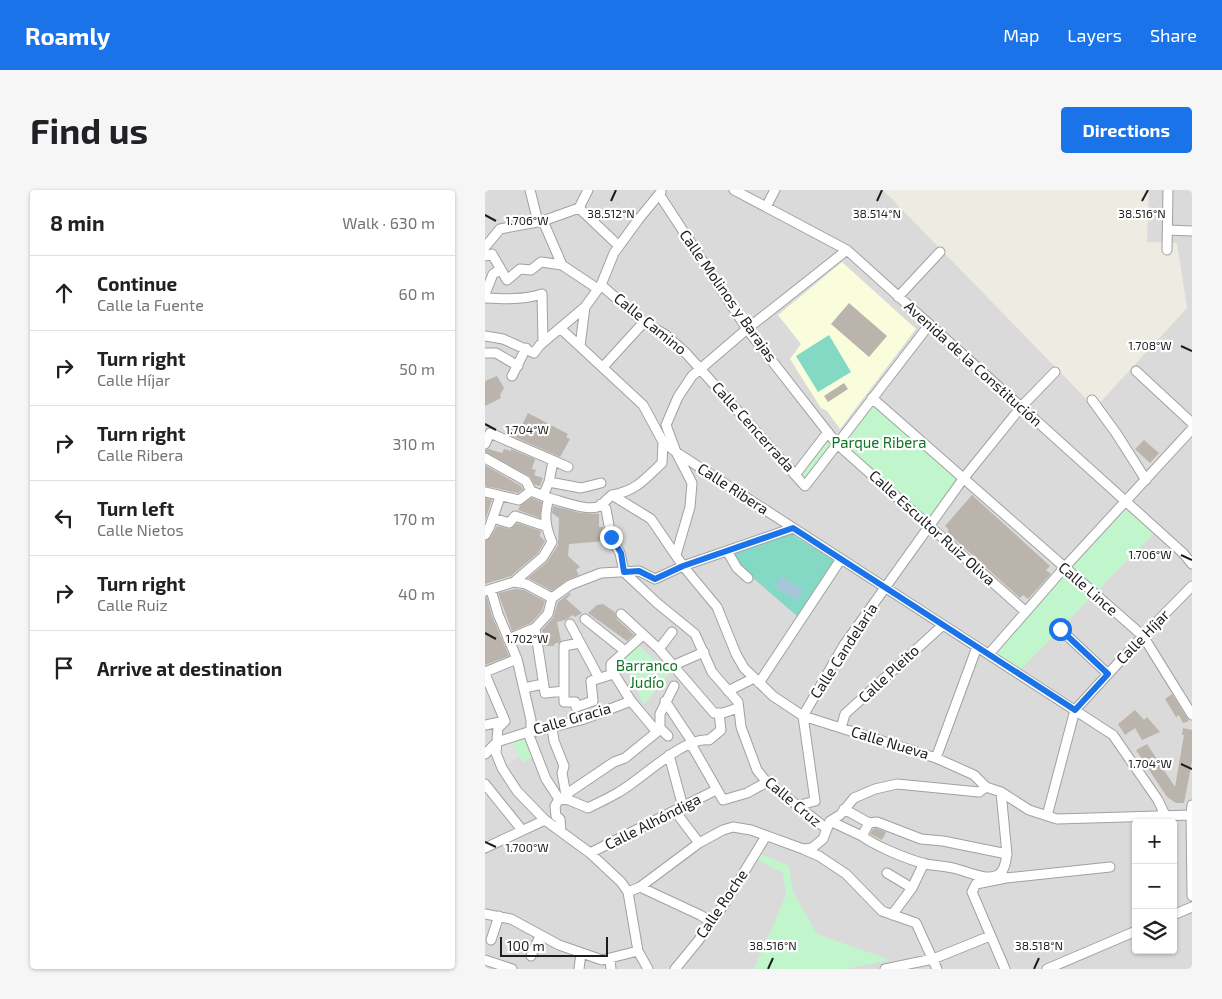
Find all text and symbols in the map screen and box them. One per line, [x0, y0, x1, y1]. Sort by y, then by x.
text: Roamly [25, 21, 110, 50]
text: Map [1003, 24, 1039, 46]
text: Layers [1067, 24, 1122, 46]
text: Share [1150, 24, 1197, 46]
button: Directions [1061, 107, 1192, 153]
text: Find us [30, 109, 148, 151]
text: 38.512°N [587, 206, 635, 220]
text: 38.514°N [853, 206, 901, 220]
text: 38.516°N [1118, 206, 1166, 220]
text: 8 min [50, 210, 105, 235]
text: Walk · 630 m [342, 213, 435, 232]
text: 1.706°W [505, 213, 549, 227]
street label: Calle Molinos y Barajas [676, 226, 781, 366]
text: Continue [97, 272, 177, 295]
icon: ahead [50, 279, 78, 307]
text: 60 m [399, 284, 435, 303]
street label: Calle Camino [611, 289, 690, 358]
text: Calle la Fuente [97, 295, 204, 314]
street label: Avenida de la Constitución [901, 297, 1046, 430]
text: 1.708°W [1128, 338, 1172, 352]
text: Turn right [97, 347, 185, 370]
icon: right [50, 354, 78, 382]
text: 50 m [399, 359, 435, 378]
text: Calle Híjar [97, 370, 170, 389]
street label: Calle Cencerrada [709, 378, 799, 475]
text: Turn right [97, 422, 185, 445]
text: 1.704°W [505, 422, 549, 436]
icon: right [50, 429, 78, 457]
park label: Parque Ribera [831, 433, 927, 451]
text: 310 m [393, 434, 435, 453]
text: Calle Ribera [97, 445, 183, 464]
street label: Calle Ribera [695, 459, 772, 518]
street label: Calle Escultor Ruiz Oliva [866, 466, 999, 589]
text: Turn left [97, 497, 174, 520]
icon: left [50, 504, 78, 532]
text: 170 m [393, 509, 435, 528]
text: Calle Nietos [97, 520, 184, 539]
route end [600, 526, 623, 549]
text: 1.706°W [1128, 547, 1172, 561]
street label: Calle Lince [1055, 558, 1122, 619]
text: Turn right [97, 572, 185, 595]
icon: right [50, 579, 78, 607]
text: 40 m [398, 584, 435, 603]
text: Calle Ruiz [97, 595, 168, 614]
street label: Calle Candelaria [806, 599, 881, 701]
street label: Calle Híjar [1112, 605, 1173, 668]
route start [1049, 618, 1072, 641]
text: 1.702°W [506, 631, 548, 645]
street label: Calle Pleito [854, 641, 922, 706]
icon: arrive [50, 654, 78, 682]
park label: Barranco Judío [616, 656, 678, 691]
text: Arrive at destination [97, 657, 282, 680]
street label: Calle Gracia [531, 698, 613, 738]
street label: Calle Nueva [849, 722, 931, 762]
text: 1.704°W [1128, 756, 1172, 770]
street label: Calle Cruz [762, 773, 825, 830]
street label: Calle Alhóndiga [602, 789, 704, 853]
map controls [1132, 819, 1177, 954]
button: + [1132, 819, 1177, 864]
text: 1.700°W [505, 840, 549, 854]
button: − [1132, 864, 1177, 909]
street label: Calle Roche [692, 866, 751, 941]
button: layers [1132, 909, 1177, 954]
scale bar [500, 934, 607, 957]
text: 100 m [507, 937, 545, 954]
text: 38.516°N [749, 938, 797, 952]
text: 38.518°N [1015, 938, 1063, 952]

